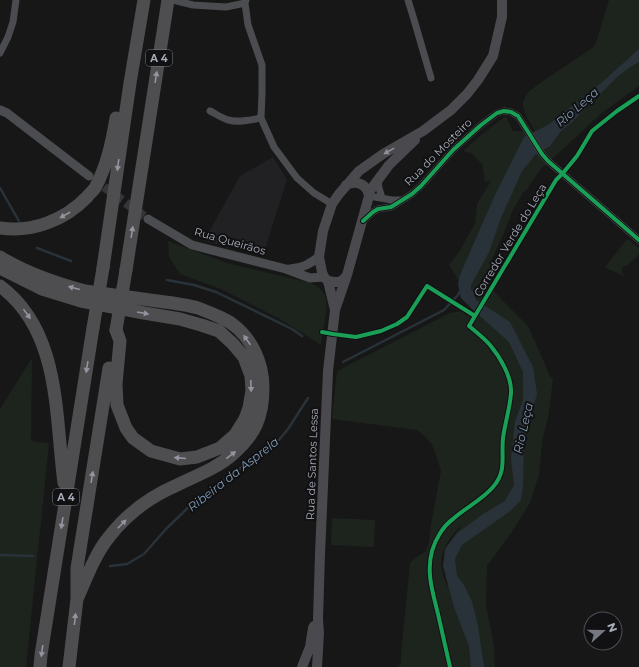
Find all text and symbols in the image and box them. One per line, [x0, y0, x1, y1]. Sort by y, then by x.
road number: A 4 [146, 50, 172, 66]
one-way arrow [153, 71, 159, 83]
water label: Rio Leça [553, 84, 601, 130]
street label: Rua do Mosteiro [401, 115, 475, 189]
one-way arrow [383, 147, 395, 154]
one-way arrow [115, 159, 121, 171]
street label: Corredor Verde do Leça [471, 181, 549, 299]
one-way arrow [59, 211, 71, 218]
street label: Rua Queirãos [193, 224, 268, 258]
one-way arrow [129, 226, 135, 238]
one-way arrow [67, 284, 80, 290]
one-way arrow [22, 309, 30, 319]
one-way arrow [137, 310, 149, 316]
one-way arrow [243, 334, 251, 345]
one-way arrow [84, 361, 90, 373]
one-way arrow [248, 380, 254, 393]
water label: Rio Leça [510, 401, 536, 455]
street label: Rua de Santos Lessa [303, 408, 321, 520]
water label: Ribeira da Asprela [184, 434, 282, 514]
one-way arrow [225, 451, 236, 459]
one-way arrow [173, 455, 186, 461]
one-way arrow [89, 471, 95, 483]
road number: A 4 [53, 489, 79, 505]
one-way arrow [59, 517, 65, 529]
one-way arrow [117, 519, 127, 529]
north arrow [583, 611, 623, 651]
one-way arrow [71, 613, 78, 625]
text: N [604, 621, 620, 634]
one-way arrow [39, 645, 45, 657]

